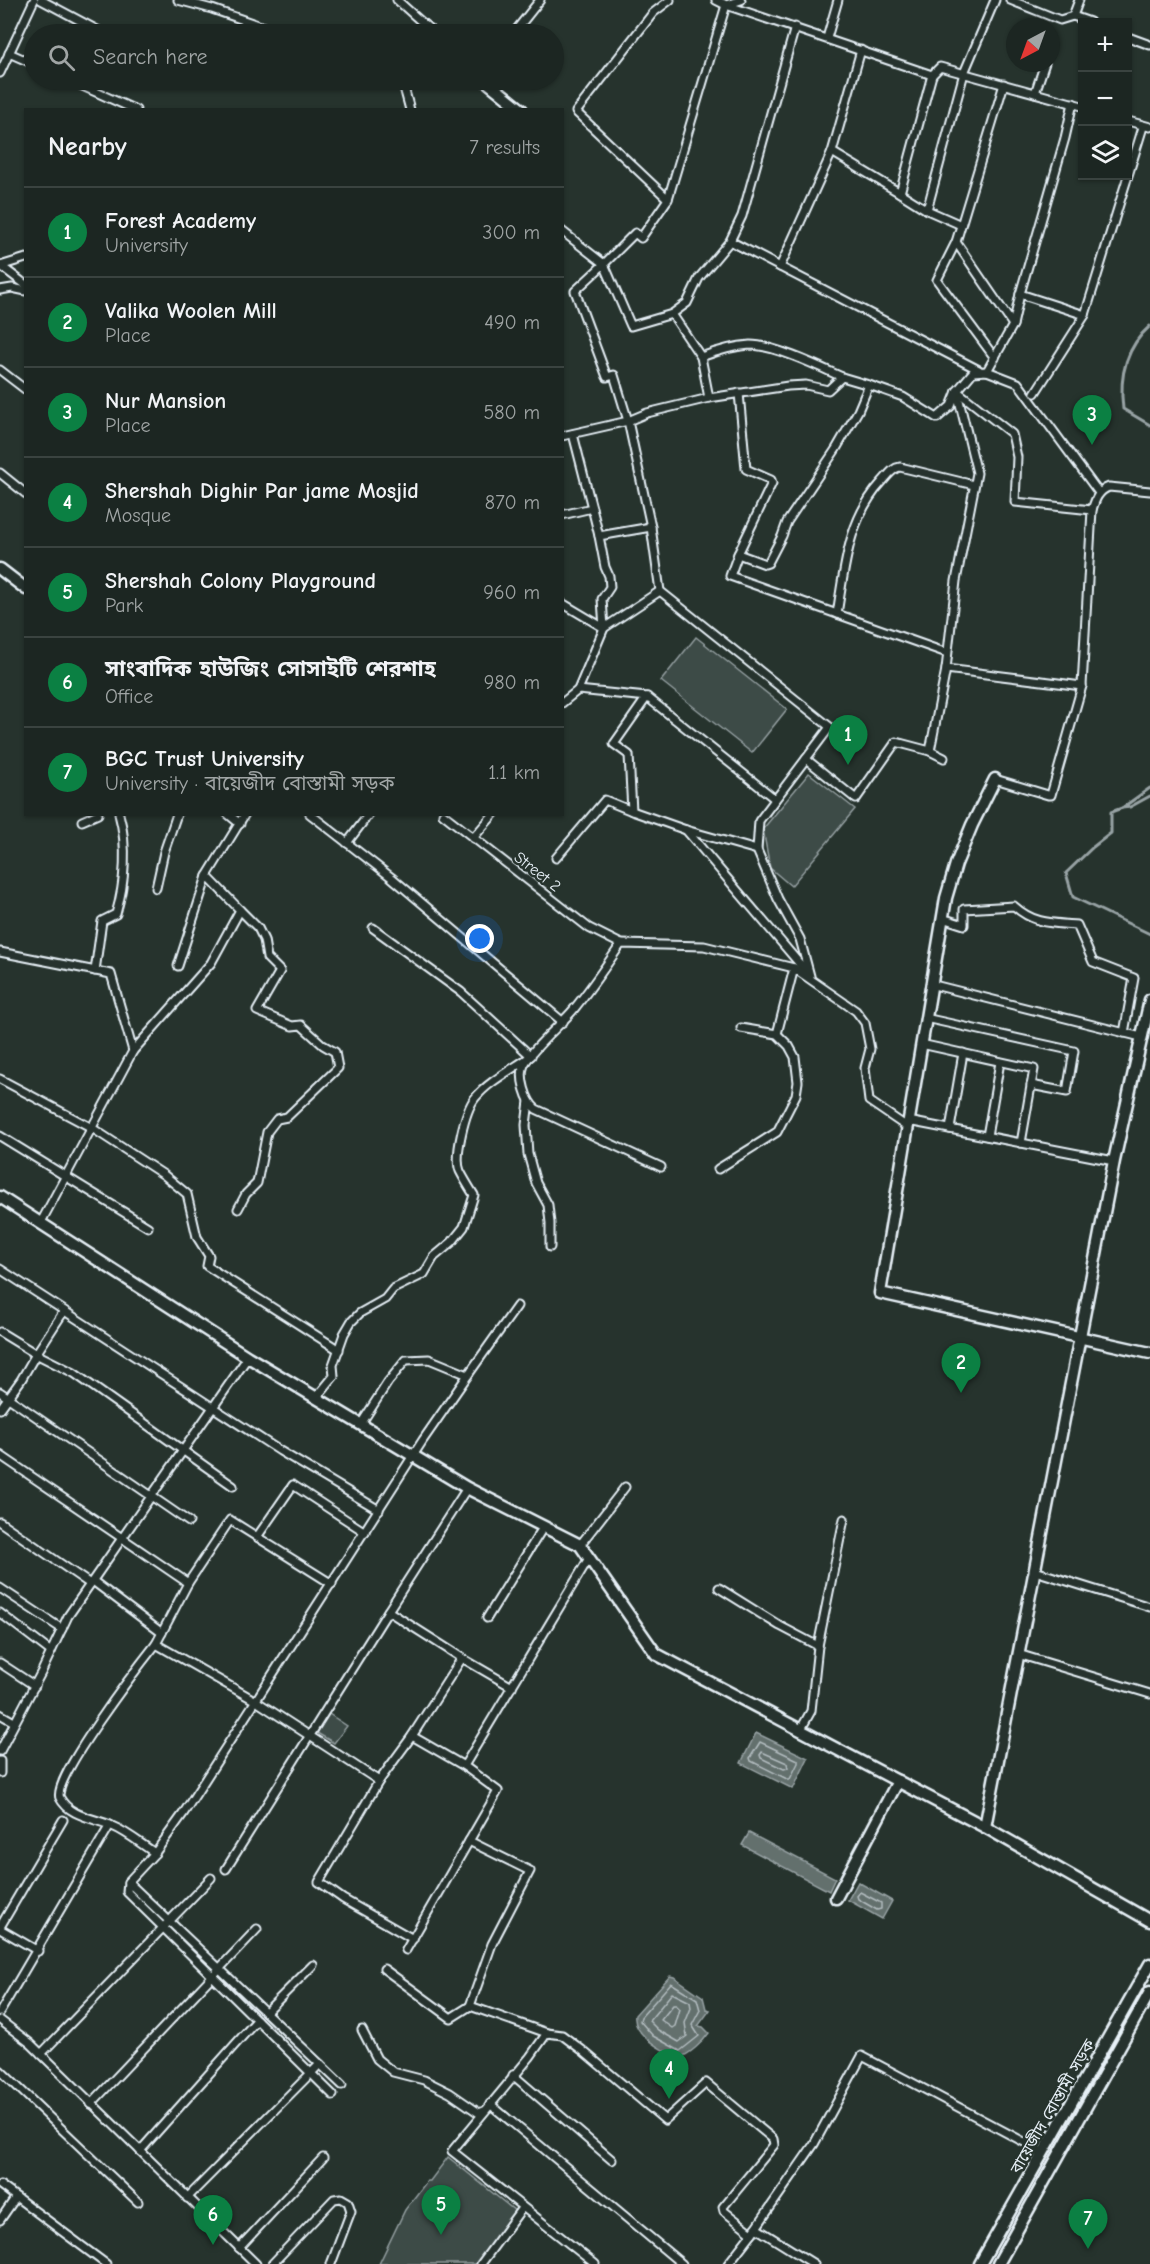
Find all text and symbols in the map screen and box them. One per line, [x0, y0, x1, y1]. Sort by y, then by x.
north arrow [1006, 18, 1060, 72]
map controls [1078, 18, 1132, 180]
button: + [1078, 18, 1132, 72]
search box [24, 24, 564, 90]
icon: search [45, 41, 78, 74]
text: Search here [93, 44, 208, 70]
button: − [1078, 72, 1132, 126]
button: layers [1078, 126, 1132, 180]
text: Nearby [48, 132, 127, 162]
text: 7 results [469, 136, 540, 159]
text: Forest Academy [105, 208, 256, 234]
text: 1 [64, 221, 71, 244]
text: 300 m [482, 221, 540, 244]
text: University [105, 234, 188, 257]
text: Valika Woolen Mill [105, 298, 277, 324]
text: 2 [63, 311, 72, 334]
text: 490 m [484, 311, 540, 334]
text: Place [105, 324, 151, 347]
text: Nur Mansion [105, 388, 226, 414]
pin: 3 [1072, 396, 1112, 445]
text: 3 [63, 401, 72, 424]
text: 580 m [483, 401, 540, 424]
text: Place [105, 414, 151, 437]
text: Shershah Dighir Par jame Mosjid [105, 478, 419, 504]
text: 4 [63, 491, 72, 514]
text: 870 m [485, 491, 540, 514]
text: Mosque [105, 504, 171, 527]
text: Shershah Colony Playground [105, 568, 376, 594]
text: 5 [62, 581, 73, 604]
text: 960 m [483, 581, 540, 604]
text: Park [105, 594, 143, 617]
text: সাংবাদিক হাউজিং সোসাইটি শেরশাহ [105, 656, 436, 682]
text: 6 [62, 671, 73, 694]
text: 980 m [484, 671, 540, 694]
text: Office [105, 685, 153, 708]
pin: 1 [828, 716, 868, 765]
text: BGC Trust University [105, 746, 304, 772]
text: 7 [63, 761, 72, 784]
text: 1.1 km [488, 761, 540, 784]
text: University · বায়েজীদ বোস্তামী সড়ক [105, 772, 395, 795]
street label: Street 2 [511, 848, 564, 895]
your location [465, 924, 494, 953]
pin: 2 [942, 1344, 980, 1393]
street label: বায়েজীদ বোস্তামী সড়ক [1006, 2035, 1099, 2178]
pin: 4 [650, 2050, 688, 2099]
pin: 5 [422, 2186, 460, 2235]
pin: 6 [194, 2196, 232, 2245]
pin: 7 [1068, 2200, 1108, 2249]

